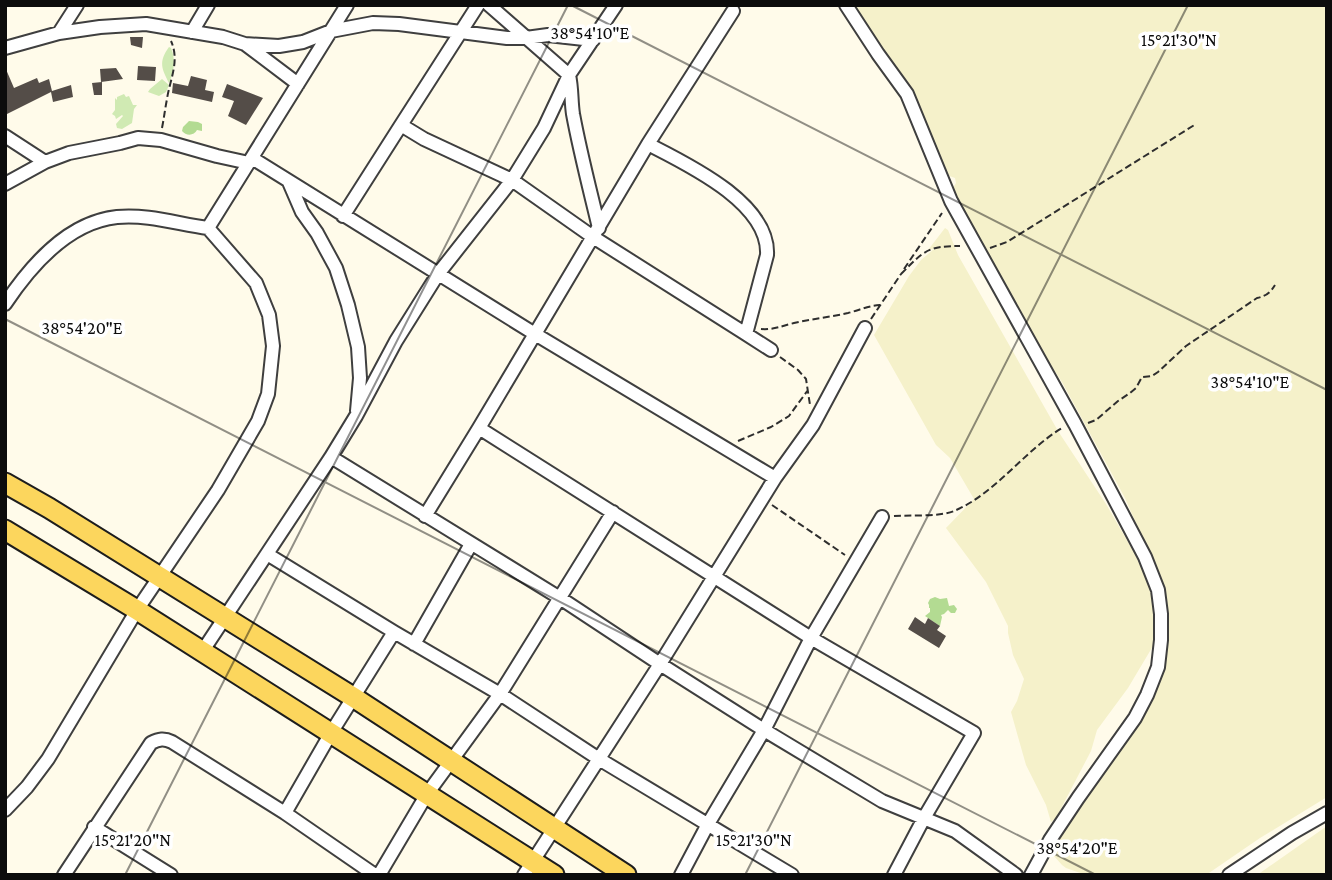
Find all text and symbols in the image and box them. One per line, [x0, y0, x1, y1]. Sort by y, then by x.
text: 38°54'10"E [551, 23, 630, 43]
text: 15°21'30"N [1141, 30, 1217, 50]
text: 38°54'20"E [41, 318, 123, 338]
text: 38°54'10"E [1211, 372, 1290, 392]
text: 15°21'20"N [95, 830, 171, 850]
text: 15°21'30"N [716, 830, 792, 850]
text: 38°54'20"E [1036, 838, 1118, 858]

